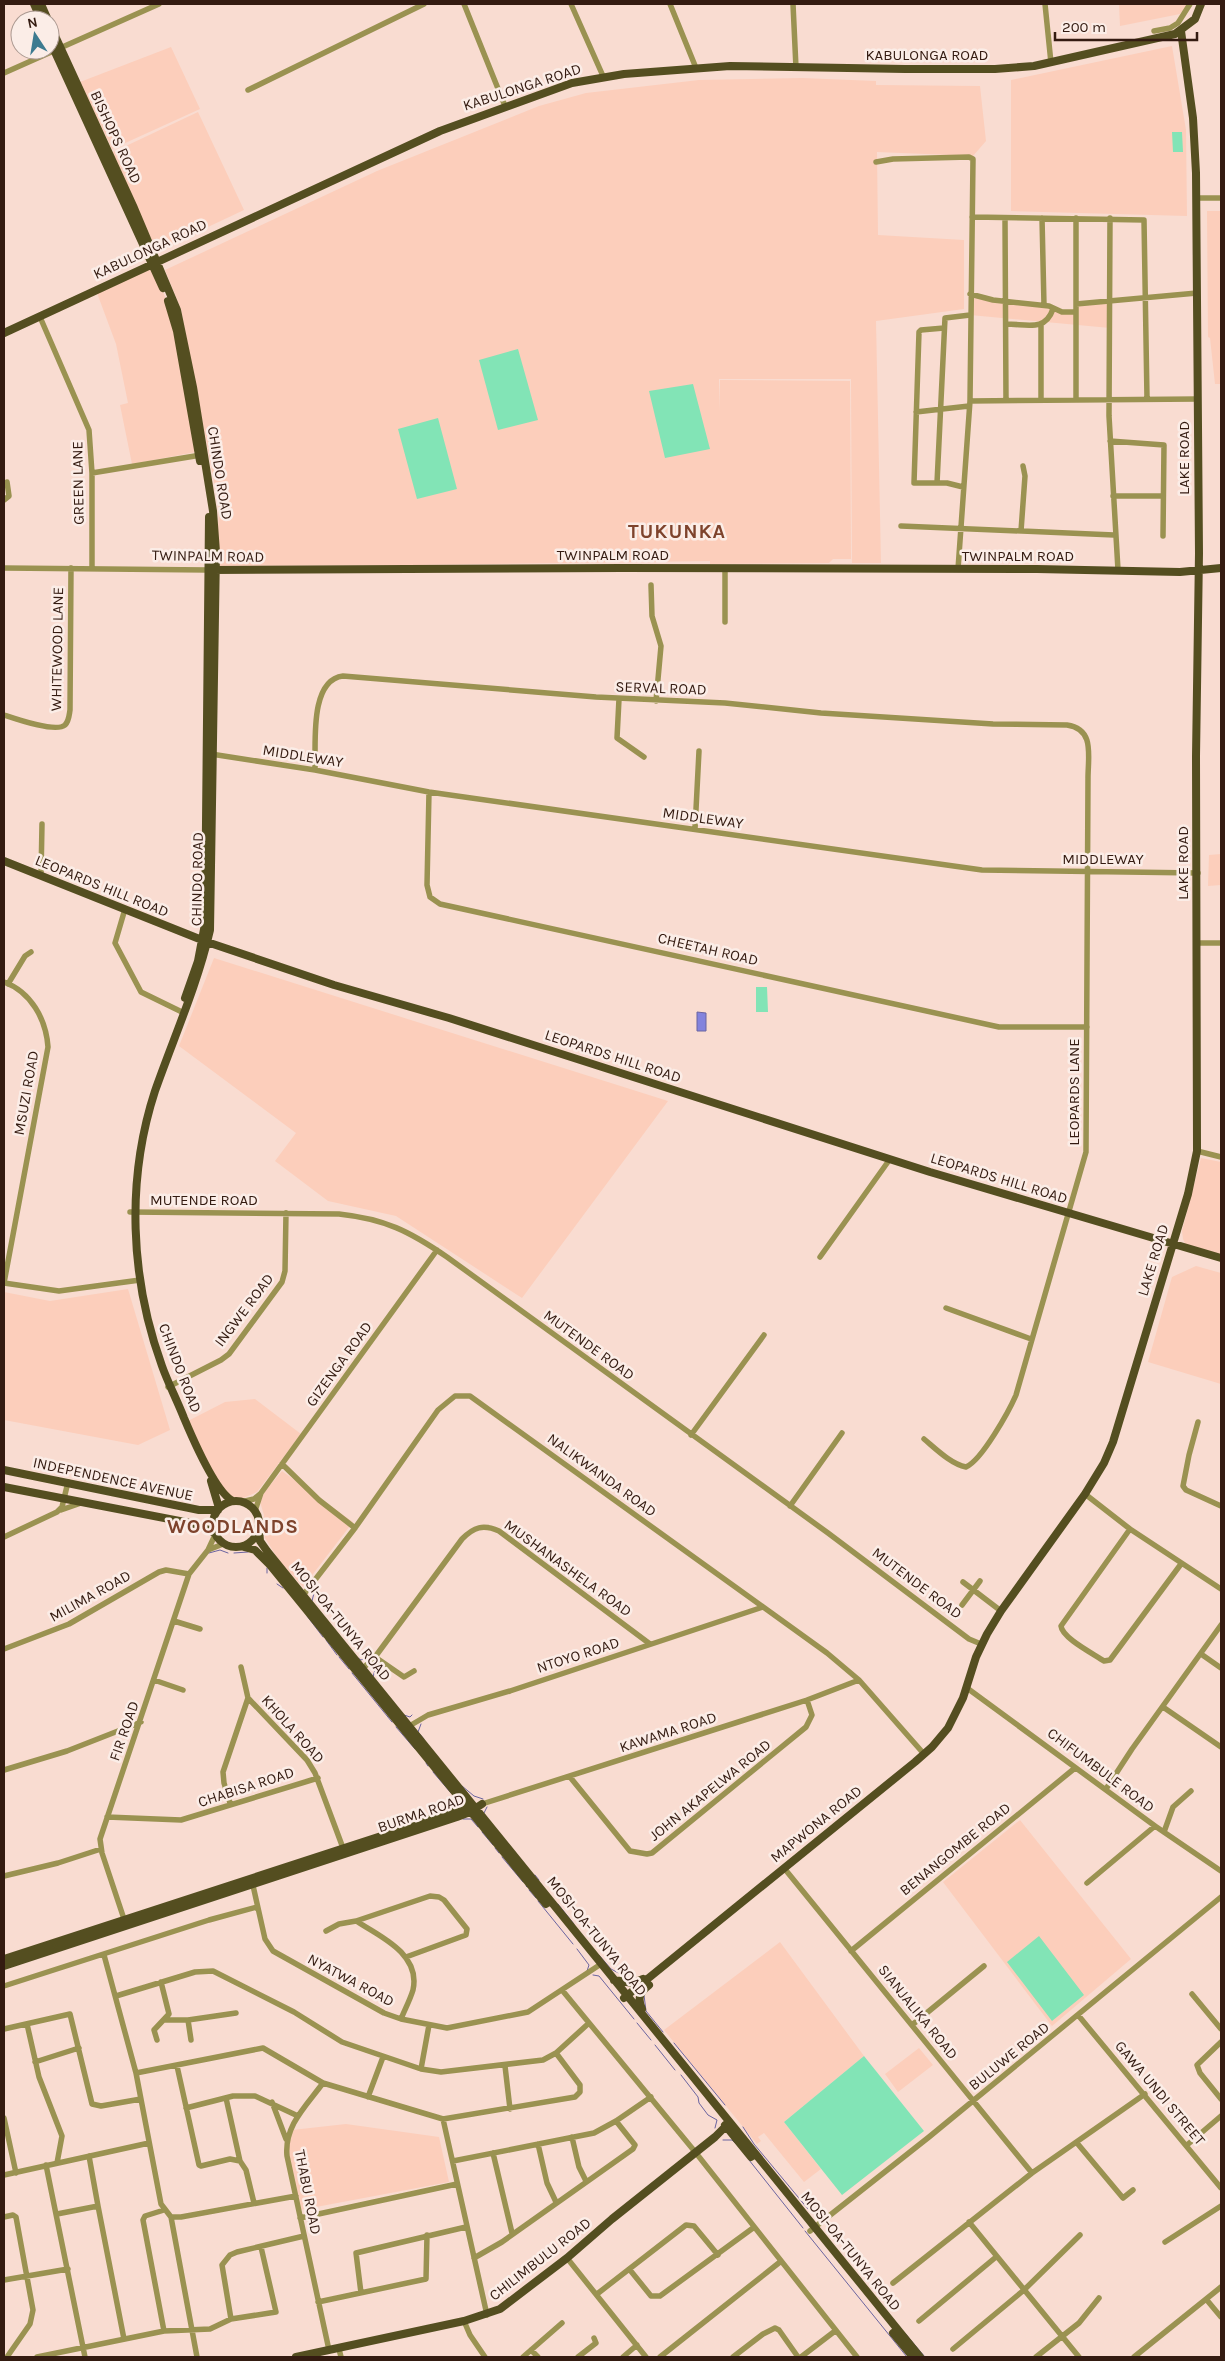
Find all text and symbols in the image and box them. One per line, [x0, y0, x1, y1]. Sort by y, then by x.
north arrow [10, 10, 60, 60]
scale bar [1055, 10, 1198, 42]
text: N [26, 13, 39, 32]
text: 200 m [1062, 18, 1106, 36]
street label: KABULONGA ROAD [865, 46, 989, 64]
street label: KABULONGA ROAD [461, 59, 583, 115]
street label: BISHOPS ROAD [87, 88, 145, 186]
street label: KABULONGA ROAD [90, 215, 210, 283]
street label: LAKE ROAD [1175, 421, 1193, 495]
street label: CHINDO ROAD [204, 425, 236, 521]
street label: GREEN LANE [68, 441, 88, 525]
district label: TUKUNKA [628, 520, 726, 543]
street label: TWINPALM ROAD [152, 546, 264, 566]
street label: TWINPALM ROAD [557, 546, 669, 564]
street label: TWINPALM ROAD [962, 547, 1074, 565]
street label: WHITEWOOD LANE [47, 587, 67, 711]
street label: SERVAL ROAD [615, 677, 707, 699]
street label: MIDDLEWAY [261, 741, 345, 771]
street label: MIDDLEWAY [661, 803, 745, 833]
street label: LAKE ROAD [1174, 826, 1192, 900]
street label: CHINDO ROAD [187, 832, 207, 926]
street label: MIDDLEWAY [1062, 850, 1145, 868]
street label: LEOPARDS HILL ROAD [33, 851, 171, 921]
street label: CHEETAH ROAD [656, 929, 760, 969]
street label: LEOPARDS HILL ROAD [543, 1025, 683, 1087]
street label: LEOPARDS LANE [1065, 1038, 1083, 1146]
street label: MSUZI ROAD [10, 1049, 42, 1137]
street label: LEOPARDS HILL ROAD [928, 1149, 1070, 1207]
street label: MUTENDE ROAD [150, 1191, 258, 1209]
street label: LAKE ROAD [1134, 1222, 1172, 1298]
street label: INGWE ROAD [211, 1270, 277, 1350]
street label: MUTENDE ROAD [540, 1306, 638, 1384]
street label: GIZENGA ROAD [302, 1318, 376, 1410]
street label: CHINDO ROAD [155, 1321, 205, 1415]
street label: NALIKWANDA ROAD [544, 1429, 660, 1521]
street label: INDEPENDENCE AVENUE [31, 1453, 195, 1505]
district label: WOODLANDS [167, 1515, 299, 1538]
street label: MUSHANASHELA ROAD [501, 1516, 635, 1620]
street label: MUTENDE ROAD [868, 1543, 966, 1623]
street label: MOSI-OA-TUNYA ROAD [287, 1558, 395, 1684]
street label: MILIMA ROAD [46, 1566, 134, 1626]
street label: NTOYO ROAD [534, 1633, 622, 1677]
street label: KHOLA ROAD [258, 1691, 328, 1767]
street label: FIR ROAD [105, 1699, 143, 1763]
street label: KAWAMA ROAD [617, 1708, 719, 1756]
street label: CHIFUMBULE ROAD [1044, 1724, 1158, 1816]
street label: JOHN AKAPELWA ROAD [645, 1735, 775, 1845]
street label: CHABISA ROAD [196, 1763, 296, 1811]
street label: MAPWONA ROAD [767, 1782, 865, 1866]
street label: BURMA ROAD [375, 1790, 467, 1836]
street label: BENANGOMBE ROAD [896, 1799, 1014, 1899]
street label: MOSI-OA-TUNYA ROAD [543, 1873, 651, 1999]
street label: NYATWA ROAD [305, 1950, 397, 2010]
street label: SIANJALIKA ROAD [874, 1961, 962, 2063]
street label: BULUWE ROAD [965, 2018, 1053, 2094]
street label: GAWA UNDI STREET [1111, 2037, 1209, 2149]
street label: THABU ROAD [291, 2148, 325, 2236]
street label: MOSI-OA-TUNYA ROAD [797, 2188, 905, 2314]
street label: CHILIMBULU ROAD [486, 2214, 594, 2304]

